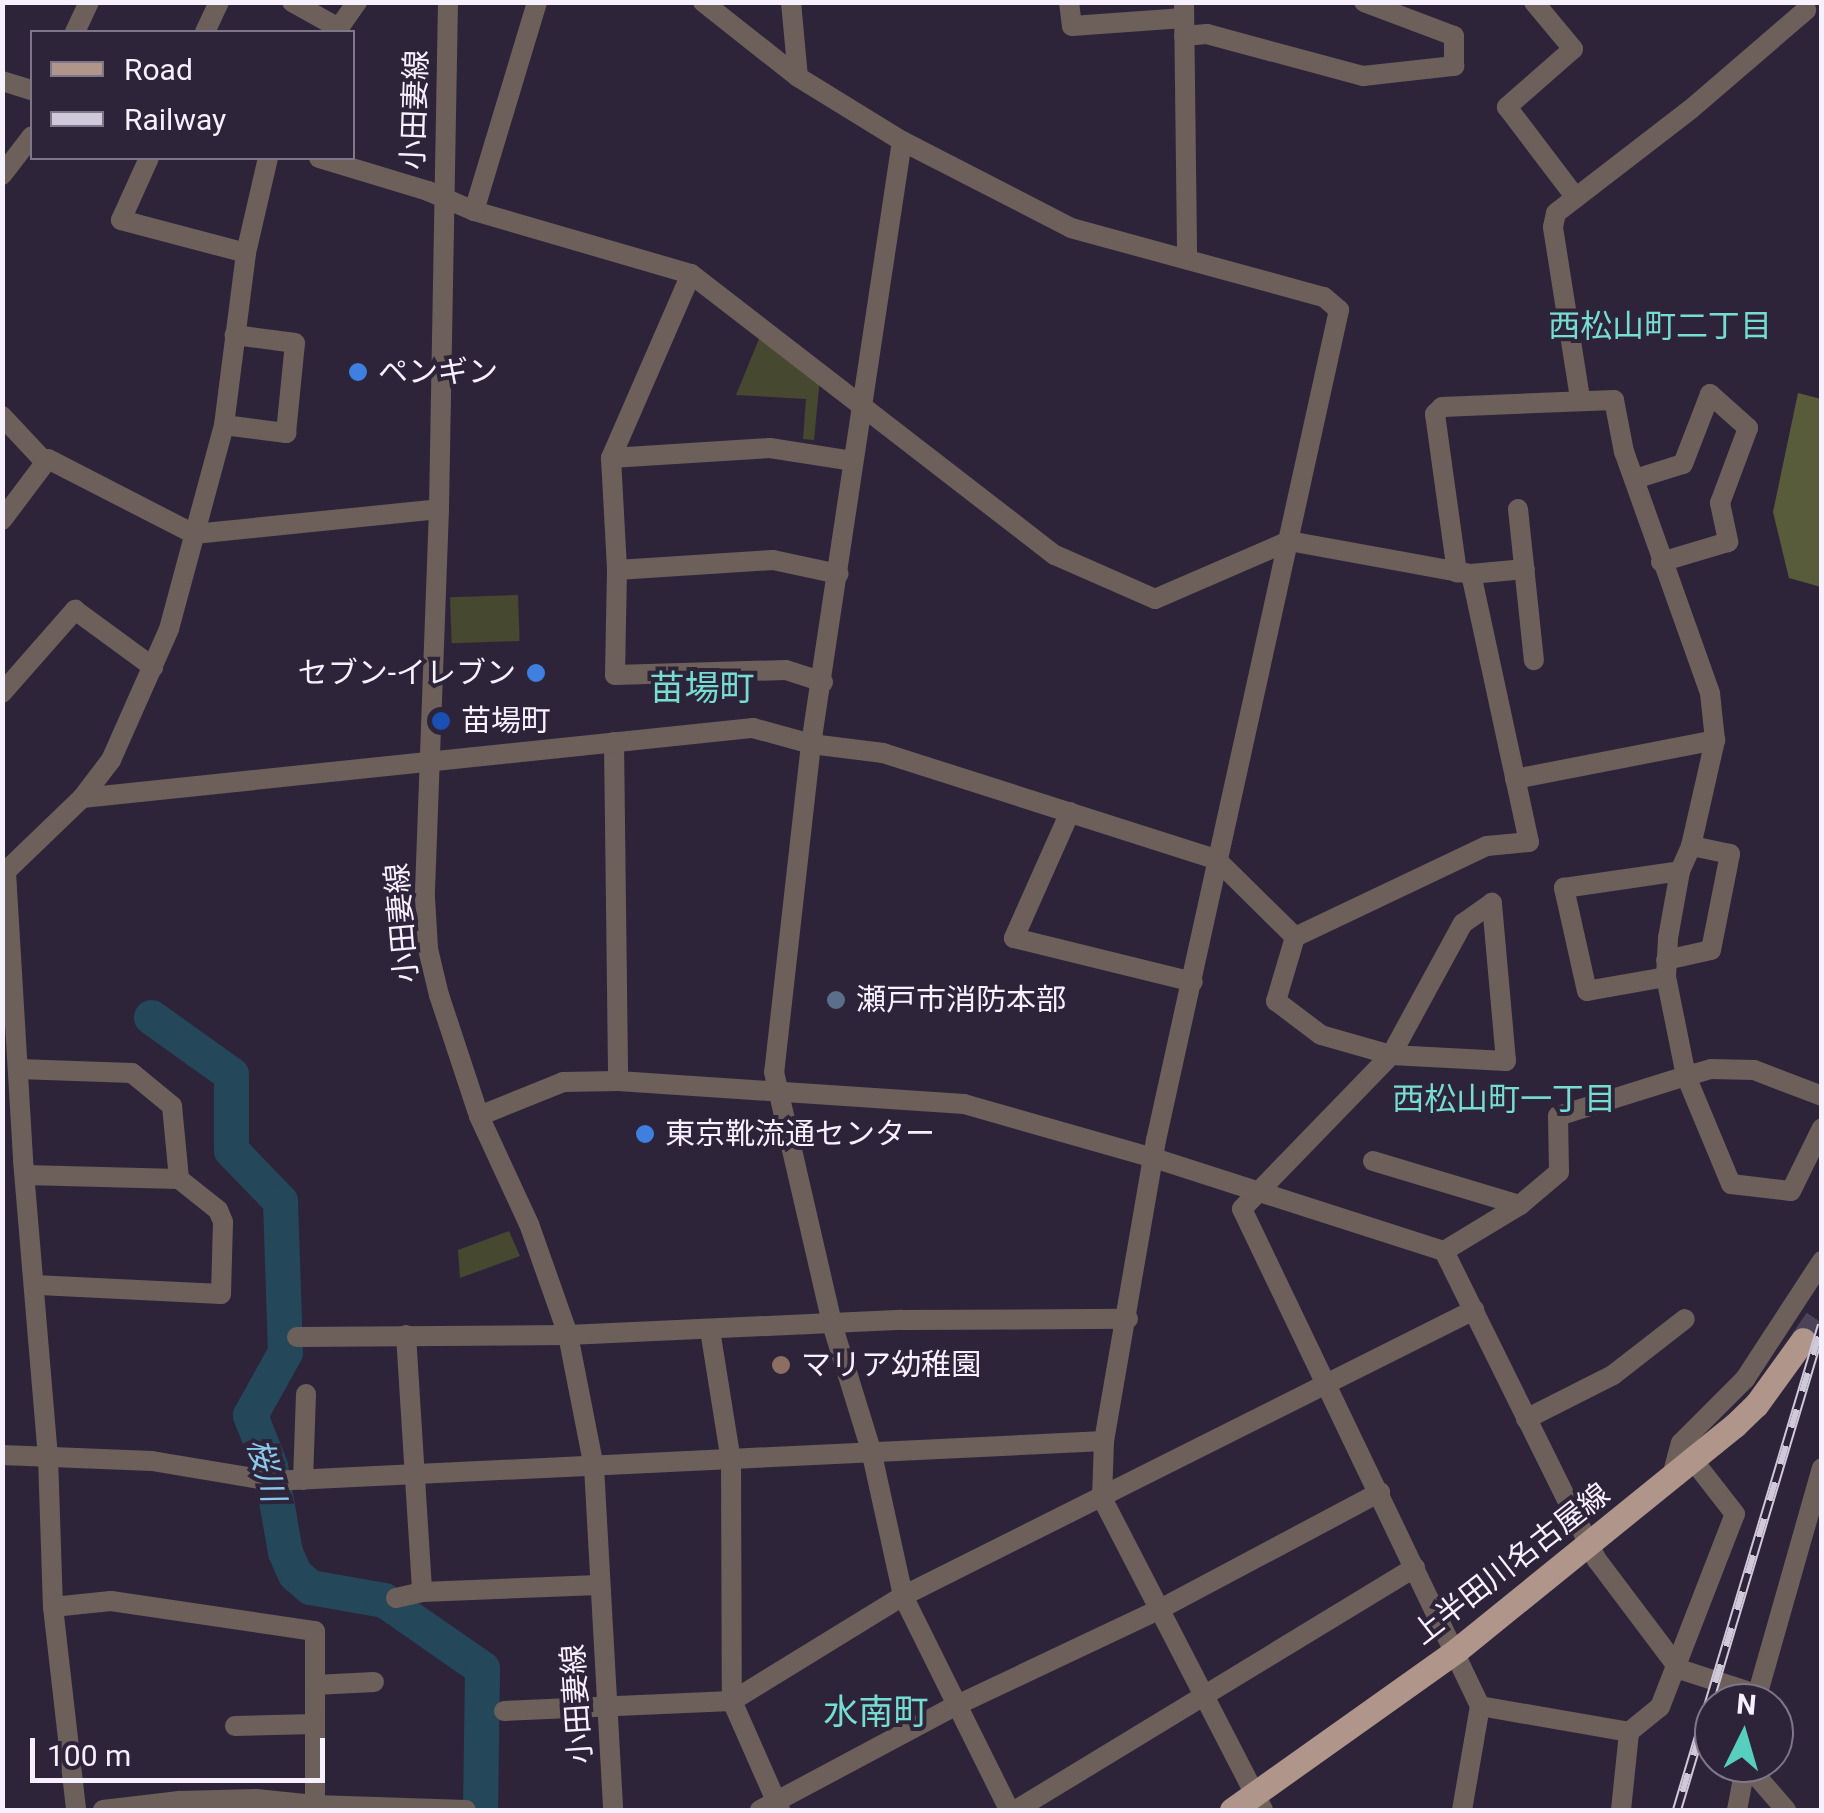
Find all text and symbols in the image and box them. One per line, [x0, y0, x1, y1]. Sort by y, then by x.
legend [30, 30, 355, 160]
street label: 小田妻線 [395, 49, 435, 171]
text: Road [124, 52, 193, 87]
text: Railway [124, 102, 226, 137]
district label: 西松山町二丁目 [1548, 307, 1772, 345]
place label: ペンギン [378, 354, 498, 390]
marker: ペンギン [347, 361, 369, 383]
place label: セブン-イレブン [298, 655, 516, 691]
marker: セブン-イレブン [525, 662, 547, 684]
district label: 苗場町 [650, 668, 754, 710]
place label: 苗場町 [461, 703, 551, 739]
marker: 苗場町 [430, 710, 452, 732]
street label: 小田妻線 [379, 862, 425, 984]
place label: 瀬戸市消防本部 [856, 982, 1066, 1018]
marker: 瀬戸市消防本部 [825, 989, 847, 1011]
district label: 西松山町一丁目 [1392, 1080, 1616, 1118]
place label: 東京靴流通センター [665, 1116, 935, 1152]
marker: 東京靴流通センター [634, 1123, 656, 1145]
place label: マリア幼稚園 [801, 1347, 981, 1383]
marker: マリア幼稚園 [770, 1354, 792, 1376]
water label: 桜川 [239, 1434, 293, 1506]
street label: 上半田川名古屋線 [1405, 1476, 1617, 1652]
street label: 小田妻線 [555, 1643, 599, 1765]
north arrow [1694, 1683, 1794, 1783]
text: N [1735, 1687, 1758, 1722]
district label: 水南町 [824, 1692, 928, 1734]
scale bar [35, 1718, 330, 1780]
text: 100 m [47, 1738, 131, 1773]

